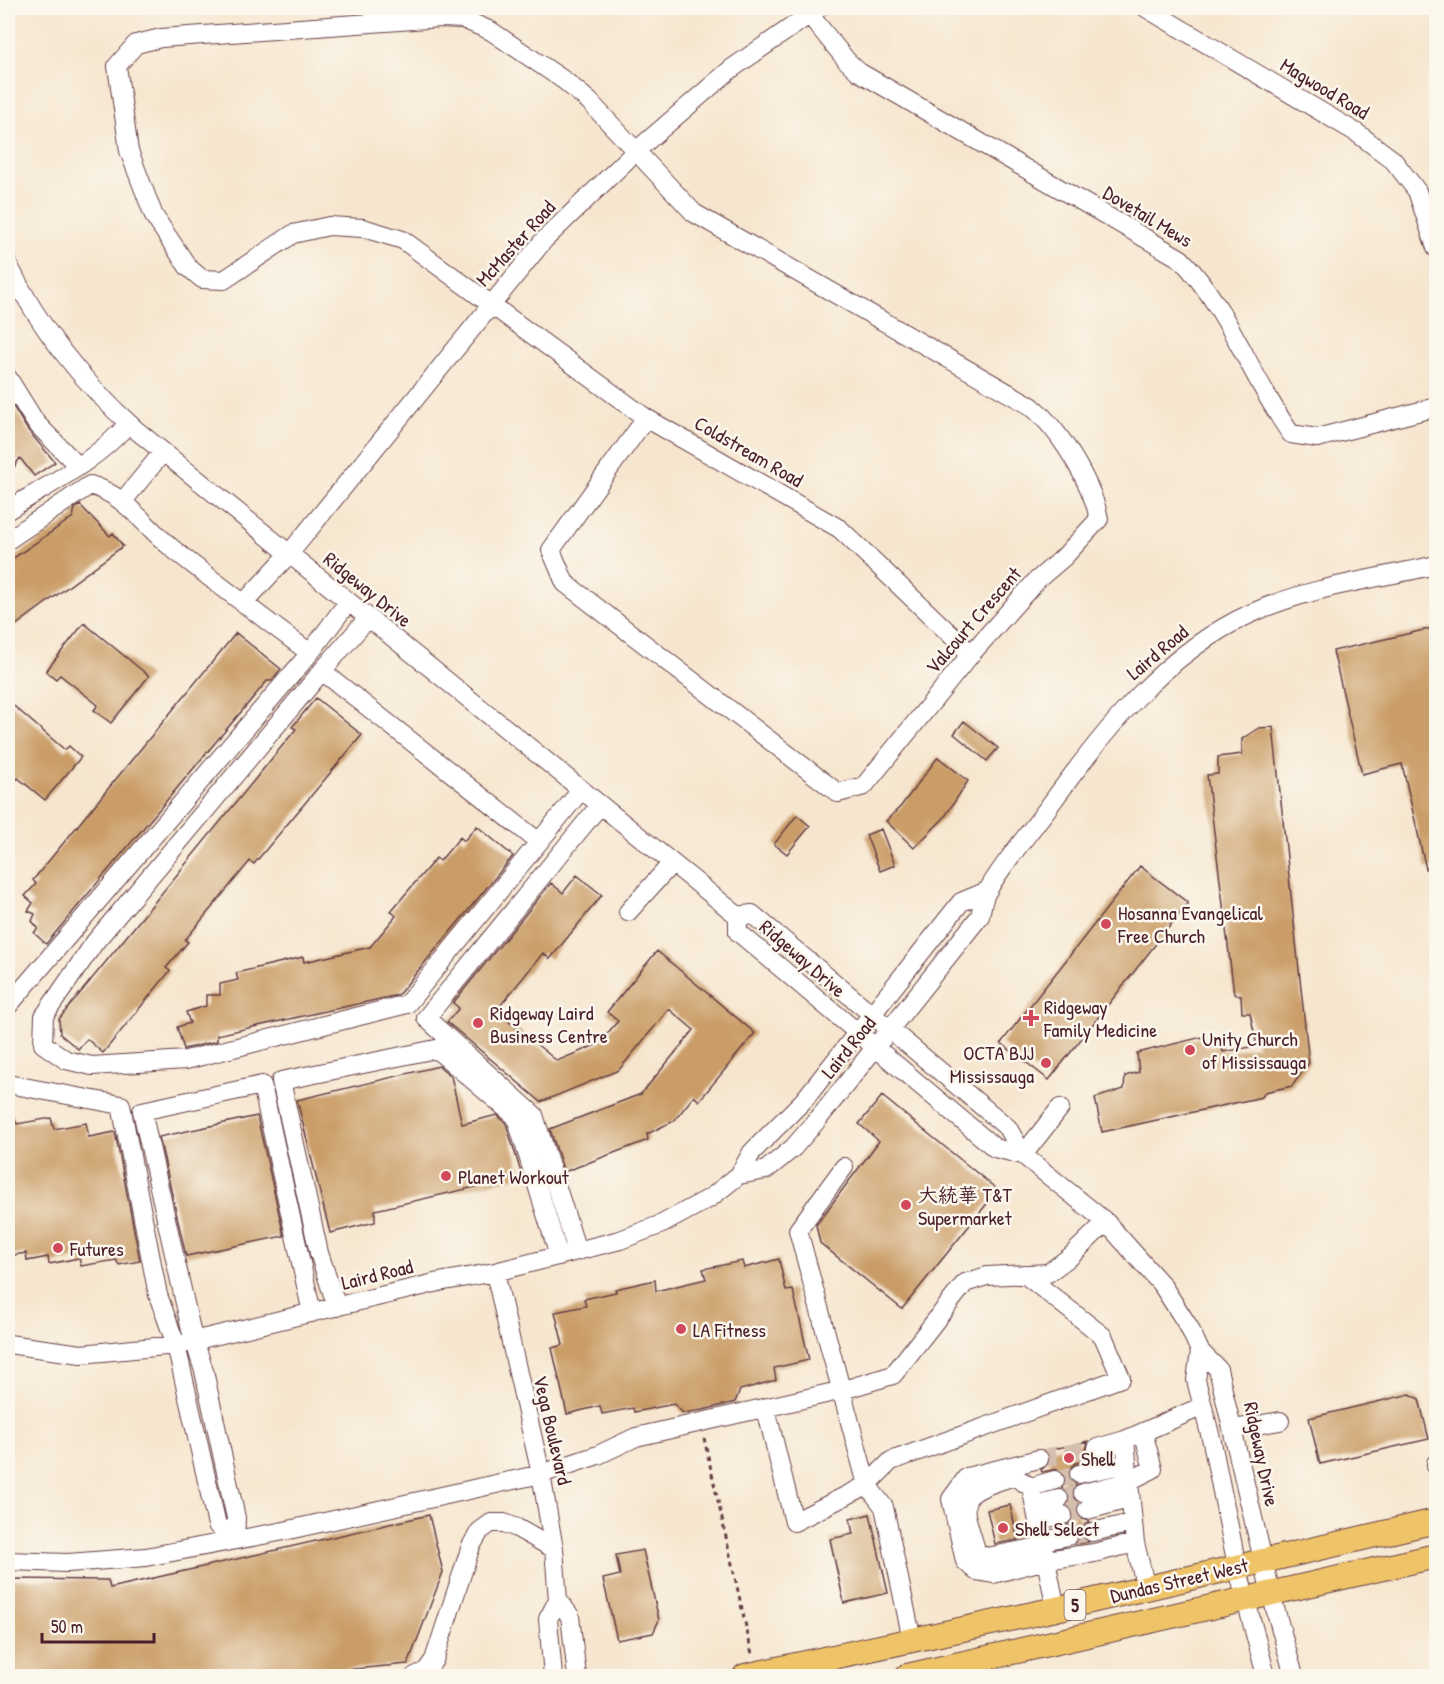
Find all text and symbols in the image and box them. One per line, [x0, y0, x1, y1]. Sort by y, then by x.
street label: Magwood Road [1276, 51, 1375, 125]
street label: Dovetail Mews [1098, 179, 1198, 253]
street label: McMaster Road [469, 194, 561, 292]
street label: Coldstream Road [690, 409, 808, 493]
street label: Ridgeway Drive [318, 545, 418, 633]
street label: Valcourt Crescent [919, 560, 1028, 679]
street label: Laird Road [1120, 618, 1194, 686]
place label: Hosanna Evangelical Free Church [1117, 899, 1263, 949]
street label: Ridgeway Drive [754, 913, 852, 1003]
marker: Hosanna Evangelical Free Church [1099, 917, 1113, 931]
place label: Ridgeway Family Medicine [1043, 993, 1157, 1043]
place label: Ridgeway Laird Business Centre [490, 999, 608, 1049]
marker: Ridgeway Family Medicine [1022, 1009, 1040, 1027]
street label: Laird Road [815, 1010, 881, 1084]
marker: Ridgeway Laird Business Centre [471, 1016, 485, 1030]
place label: Unity Church of Mississauga [1202, 1025, 1306, 1075]
place label: OCTA BJJ Mississauga [950, 1039, 1034, 1089]
marker: Unity Church of Mississauga [1183, 1043, 1197, 1057]
marker: OCTA BJJ Mississauga [1039, 1056, 1053, 1070]
place label: Planet Workout [458, 1163, 570, 1190]
marker: Planet Workout [439, 1169, 453, 1183]
place label: 大統華 T&T Supermarket [918, 1181, 1013, 1231]
marker: 大統華 T&T Supermarket [899, 1198, 913, 1212]
place label: Futures [69, 1235, 124, 1262]
marker: Futures [51, 1241, 65, 1255]
street label: Laird Road [338, 1252, 416, 1296]
place label: LA Fitness [693, 1316, 766, 1343]
marker: LA Fitness [674, 1322, 688, 1336]
street label: Vega Boulevard [527, 1373, 579, 1487]
street label: Ridgeway Drive [1238, 1399, 1286, 1509]
place label: Shell [1081, 1445, 1116, 1472]
marker: Shell [1062, 1451, 1076, 1465]
place label: Shell Select [1015, 1515, 1100, 1542]
marker: Shell Select [996, 1521, 1010, 1535]
street label: Dundas Street West [1108, 1551, 1252, 1609]
road number: 5 [1064, 1590, 1086, 1620]
scale bar [42, 1606, 154, 1644]
text: 50 m [51, 1614, 83, 1639]

